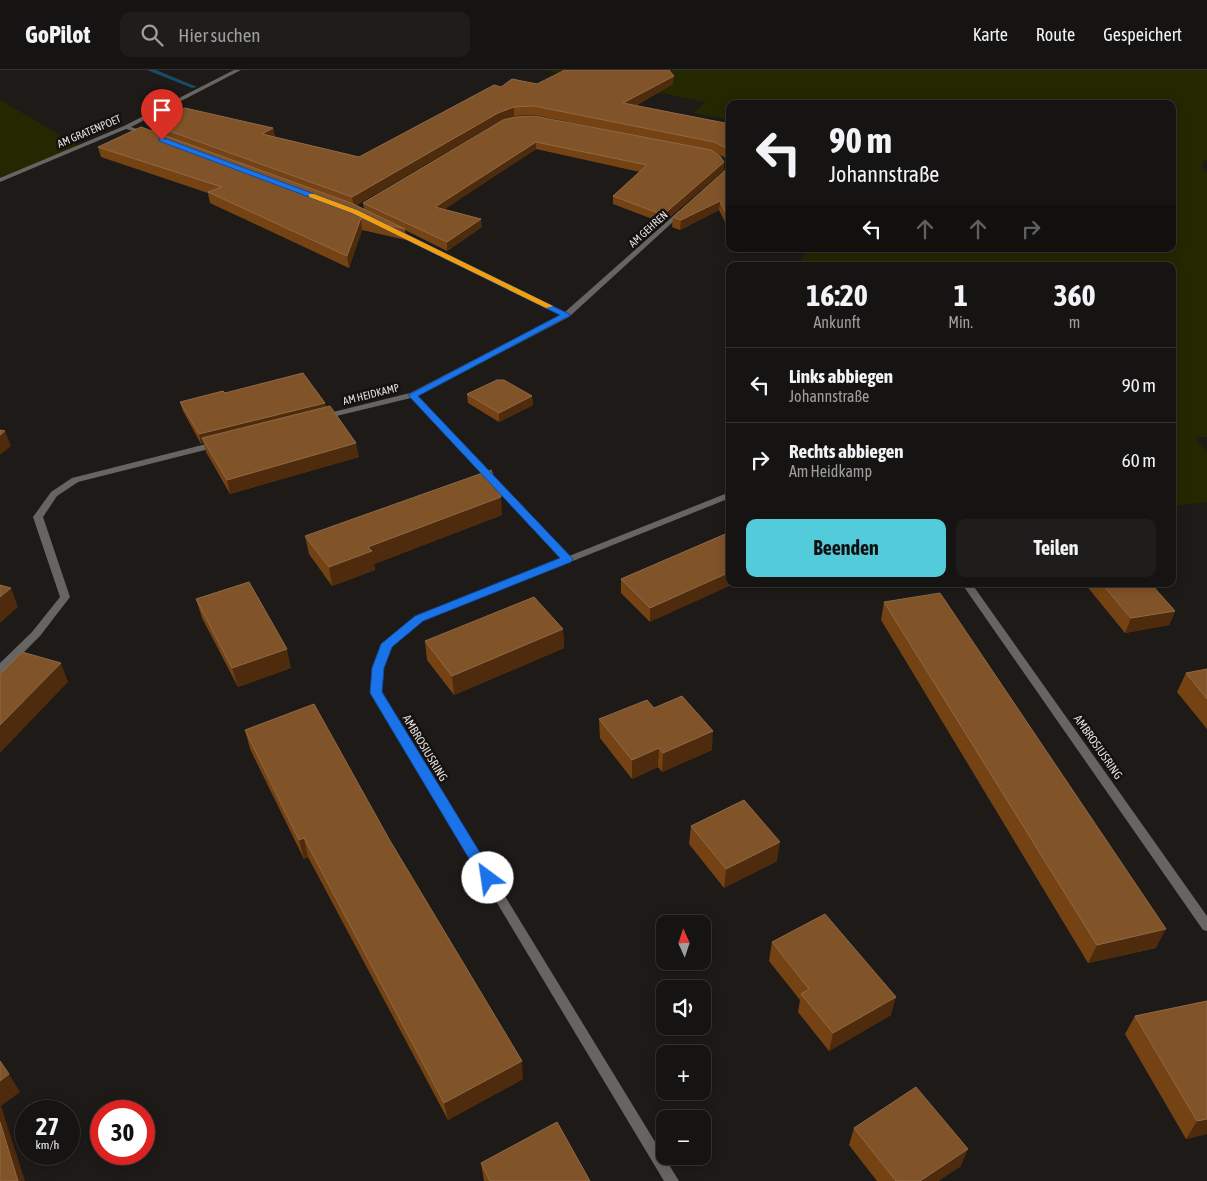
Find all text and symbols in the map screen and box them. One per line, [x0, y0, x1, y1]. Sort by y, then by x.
search box [120, 12, 470, 57]
text: GoPilot [25, 21, 90, 48]
icon: search [138, 21, 166, 49]
text: Hier suchen [178, 24, 261, 46]
text: Karte [973, 24, 1008, 45]
text: Route [1036, 24, 1075, 45]
text: Gespeichert [1103, 24, 1182, 45]
pin [141, 89, 183, 140]
icon: arrive [148, 96, 176, 124]
street label: AM GRATENPOET [55, 112, 123, 150]
icon: left [746, 120, 811, 185]
text: 90 m [829, 120, 892, 160]
text: Johannstraße [829, 161, 939, 187]
street label: AM GEHREN [626, 209, 670, 249]
icon: left [858, 215, 886, 243]
icon: ahead [911, 215, 939, 243]
icon: ahead [964, 215, 992, 243]
icon: right [1017, 215, 1045, 243]
text: 16:20 [806, 278, 868, 312]
text: 1 [954, 278, 968, 312]
text: 360 [1053, 278, 1096, 312]
text: Ankunft [814, 313, 861, 331]
text: Min. [948, 313, 973, 331]
text: m [1069, 313, 1080, 331]
text: Links abbiegen [789, 365, 893, 387]
icon: left [746, 371, 774, 399]
text: 90 m [1122, 374, 1156, 396]
street label: AM HEIDKAMP [341, 381, 401, 407]
text: Johannstraße [789, 387, 869, 405]
text: Rechts abbiegen [789, 440, 904, 462]
icon: right [746, 446, 774, 474]
text: 60 m [1122, 449, 1156, 471]
text: Am Heidkamp [789, 462, 872, 480]
button: Beenden [746, 519, 946, 577]
button: Teilen [956, 519, 1156, 577]
street label: AMBROSIUSRING [400, 712, 450, 784]
street label: AMBROSIUSRING [1071, 712, 1125, 782]
position arrow [461, 851, 513, 903]
north arrow [656, 915, 711, 970]
map controls [656, 915, 711, 1165]
button: sound [656, 980, 711, 1035]
button: + [656, 1045, 711, 1100]
speed limit sign: 30 [90, 1100, 155, 1165]
button: − [656, 1110, 711, 1165]
text: 27 [36, 1112, 59, 1140]
text: km/h [36, 1138, 59, 1152]

